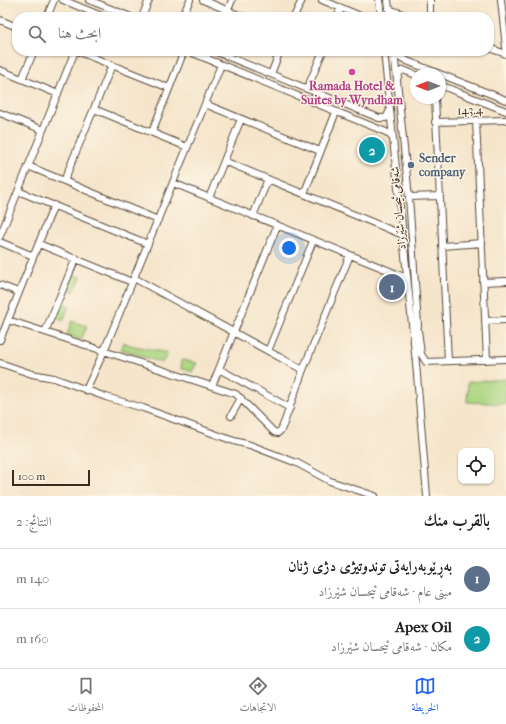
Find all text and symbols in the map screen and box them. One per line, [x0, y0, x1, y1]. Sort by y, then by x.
search box [12, 12, 494, 56]
icon: search [26, 23, 48, 45]
text: ابحث هنا [58, 24, 101, 42]
marker: Ramada Hotel & Suites by Wyndham [347, 67, 357, 77]
north arrow [410, 68, 446, 104]
place label: Ramada Hotel & Suites by Wyndham [301, 79, 404, 108]
street label: 143.4 [457, 103, 484, 117]
pin: 2 [359, 135, 385, 165]
place label: Sender company [419, 151, 466, 180]
marker: Sender company [406, 160, 416, 170]
street label: شەقامی ئیحسان شێرزاد [387, 165, 410, 250]
your location [279, 238, 299, 258]
pin: 1 [379, 272, 405, 302]
map controls [458, 448, 494, 484]
button: locate [458, 448, 494, 484]
scale bar [12, 468, 90, 487]
text: 100 m [18, 470, 46, 483]
text: بالقرب منك [424, 510, 490, 530]
text: النتائج: 2 [16, 514, 51, 529]
text: بەڕێوبەرایەتی توندوتیژی دژی ژنان [288, 557, 452, 575]
text: 140 m [16, 571, 49, 586]
text: 1 [475, 571, 479, 586]
text: مبنى عام · شەقامی ئیحسان شێرزاد [319, 584, 452, 599]
text: Apex Oil [395, 618, 452, 636]
text: 160 m [16, 631, 48, 646]
text: 2 [474, 631, 480, 646]
text: مكان · شەقامی ئیحسان شێرزاد [331, 639, 452, 654]
tab: المحفوظات [68, 675, 104, 718]
tab: الاتجاهات [239, 675, 276, 718]
tab: الخريطة [412, 675, 438, 718]

